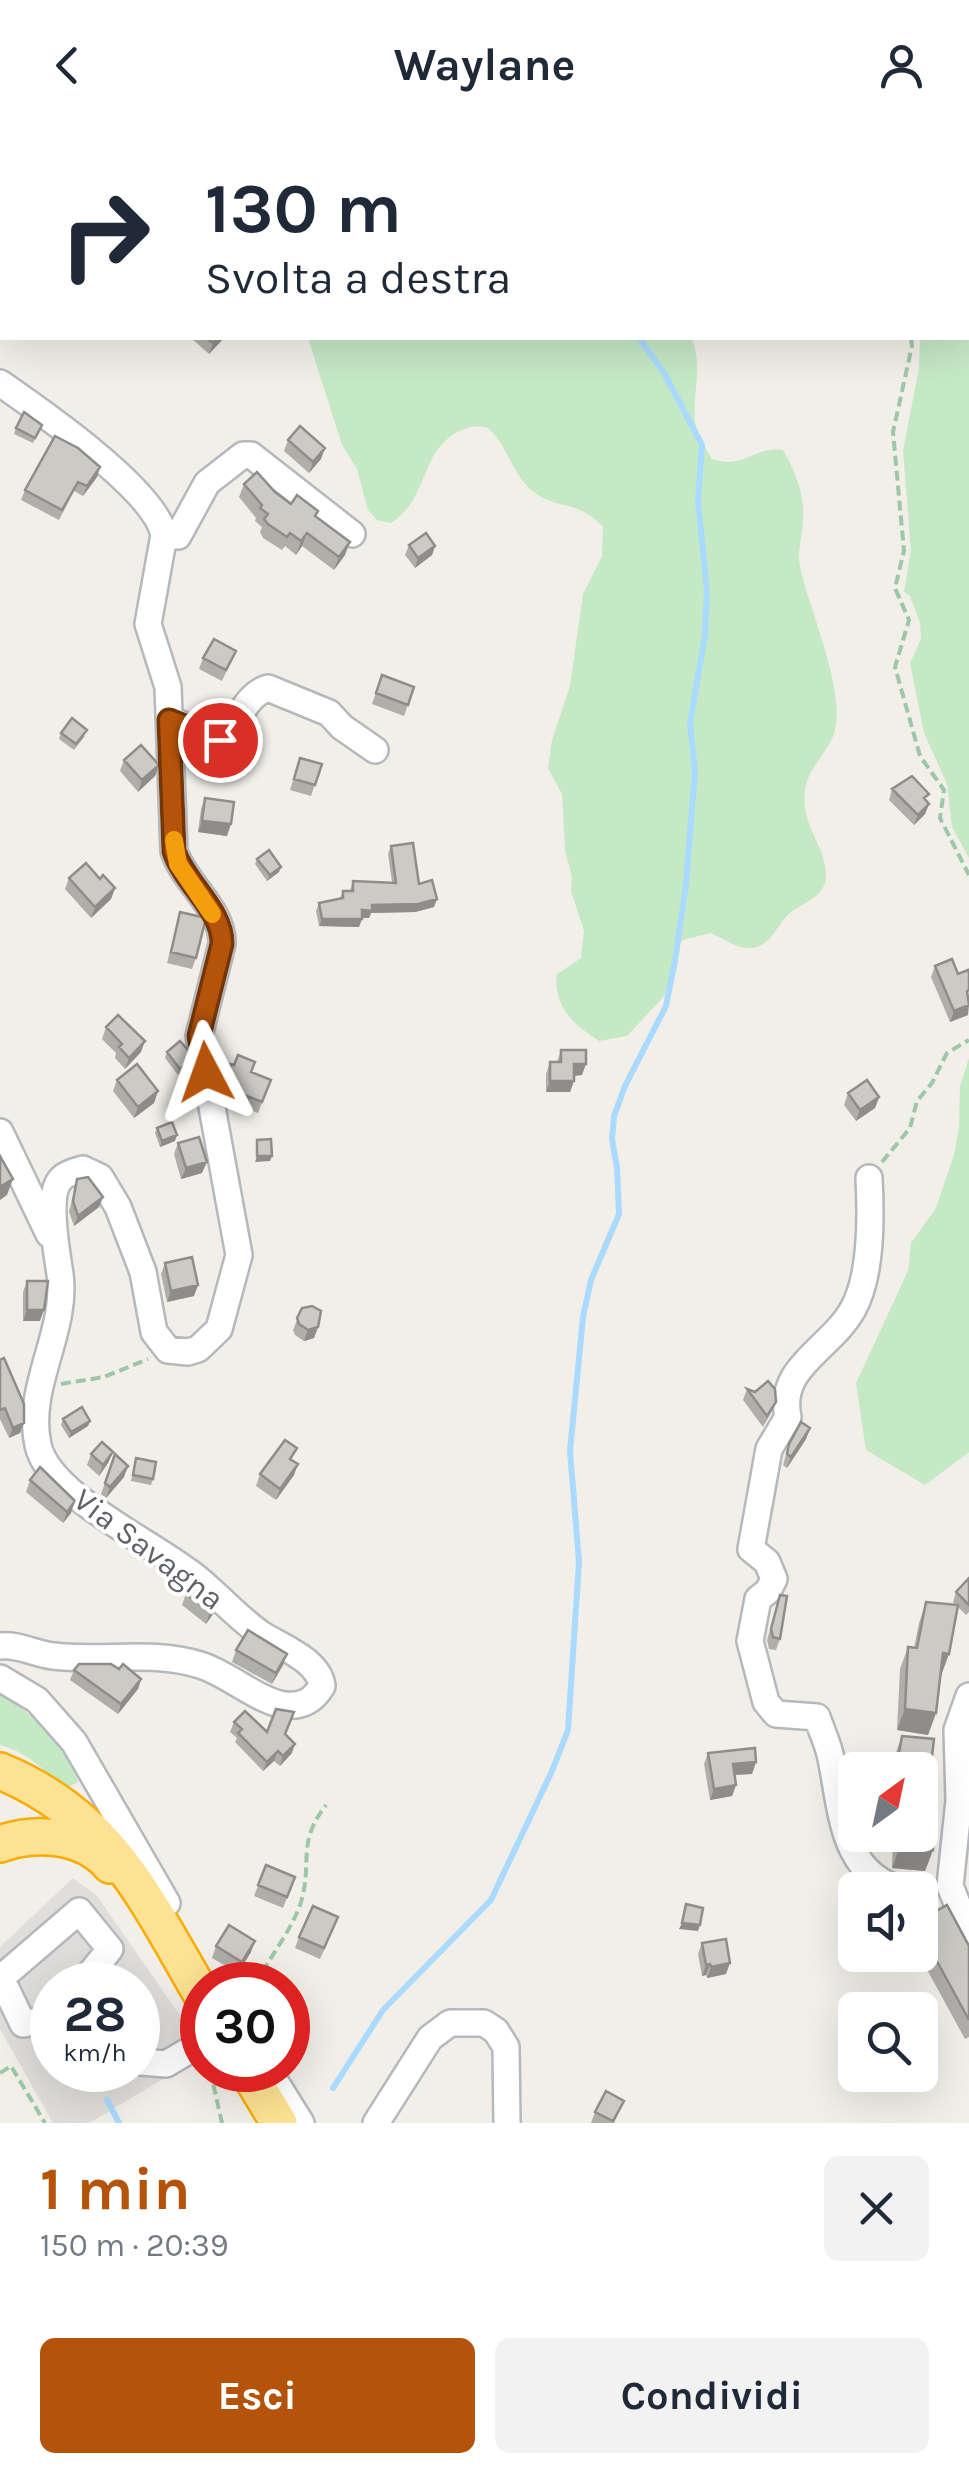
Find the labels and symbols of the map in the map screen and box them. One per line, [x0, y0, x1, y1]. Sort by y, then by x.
pin [178, 698, 263, 783]
position arrow [154, 1020, 258, 1124]
street label: Via Savagna [66, 1481, 231, 1618]
north arrow [838, 1752, 938, 1852]
speed limit sign: 30 [180, 1962, 310, 2092]

